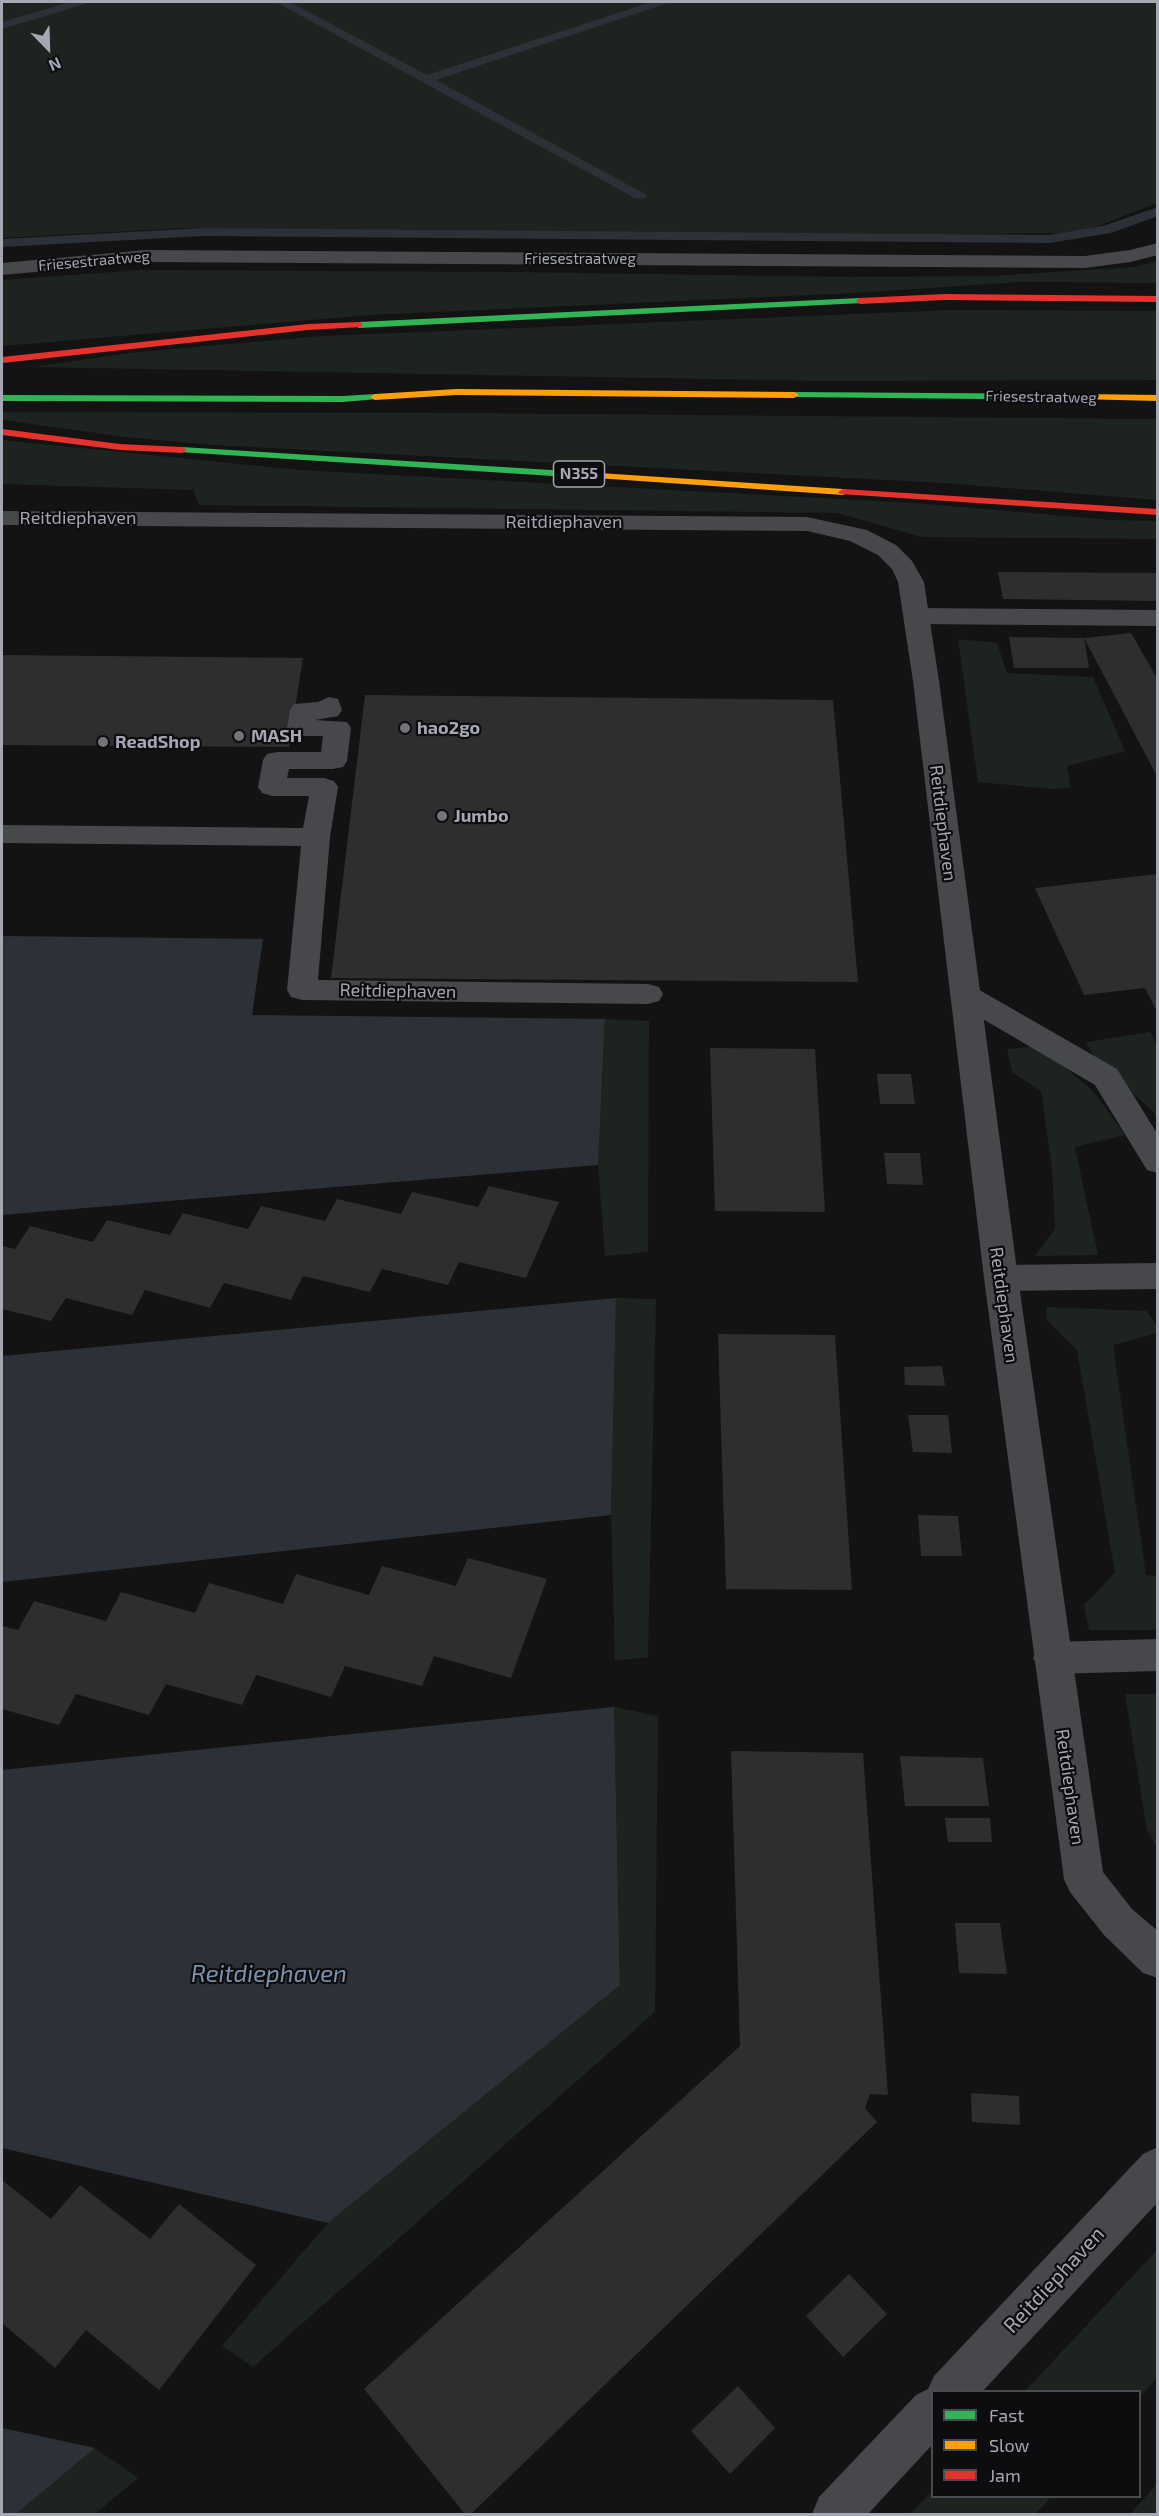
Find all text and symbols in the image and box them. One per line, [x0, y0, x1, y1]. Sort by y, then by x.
north arrow [18, 18, 78, 78]
text: N [46, 54, 64, 76]
street label: Friesestraatweg [38, 247, 150, 275]
street label: Friesestraatweg [524, 250, 636, 268]
street label: Friesestraatweg [985, 387, 1097, 407]
road number: N355 [554, 461, 604, 487]
street label: Reitdiephaven [20, 507, 136, 529]
street label: Reitdiephaven [506, 511, 622, 533]
place label: hao2go [417, 717, 480, 739]
marker: hao2go [398, 721, 412, 735]
place label: MASH [251, 725, 302, 747]
marker: MASH [232, 729, 246, 743]
place label: ReadShop [115, 731, 200, 753]
marker: ReadShop [96, 735, 110, 749]
street label: Reitdiephaven [925, 764, 961, 882]
place label: Jumbo [454, 805, 509, 827]
marker: Jumbo [435, 809, 449, 823]
street label: Reitdiephaven [339, 979, 457, 1003]
street label: Reitdiephaven [985, 1246, 1023, 1364]
street label: Reitdiephaven [1051, 1728, 1089, 1846]
water label: Reitdiephaven [191, 1960, 347, 1988]
street label: Reitdiephaven [998, 2222, 1110, 2338]
legend [931, 2390, 1141, 2498]
text: Fast [989, 2404, 1024, 2426]
text: Slow [989, 2434, 1029, 2456]
text: Jam [989, 2464, 1021, 2486]

